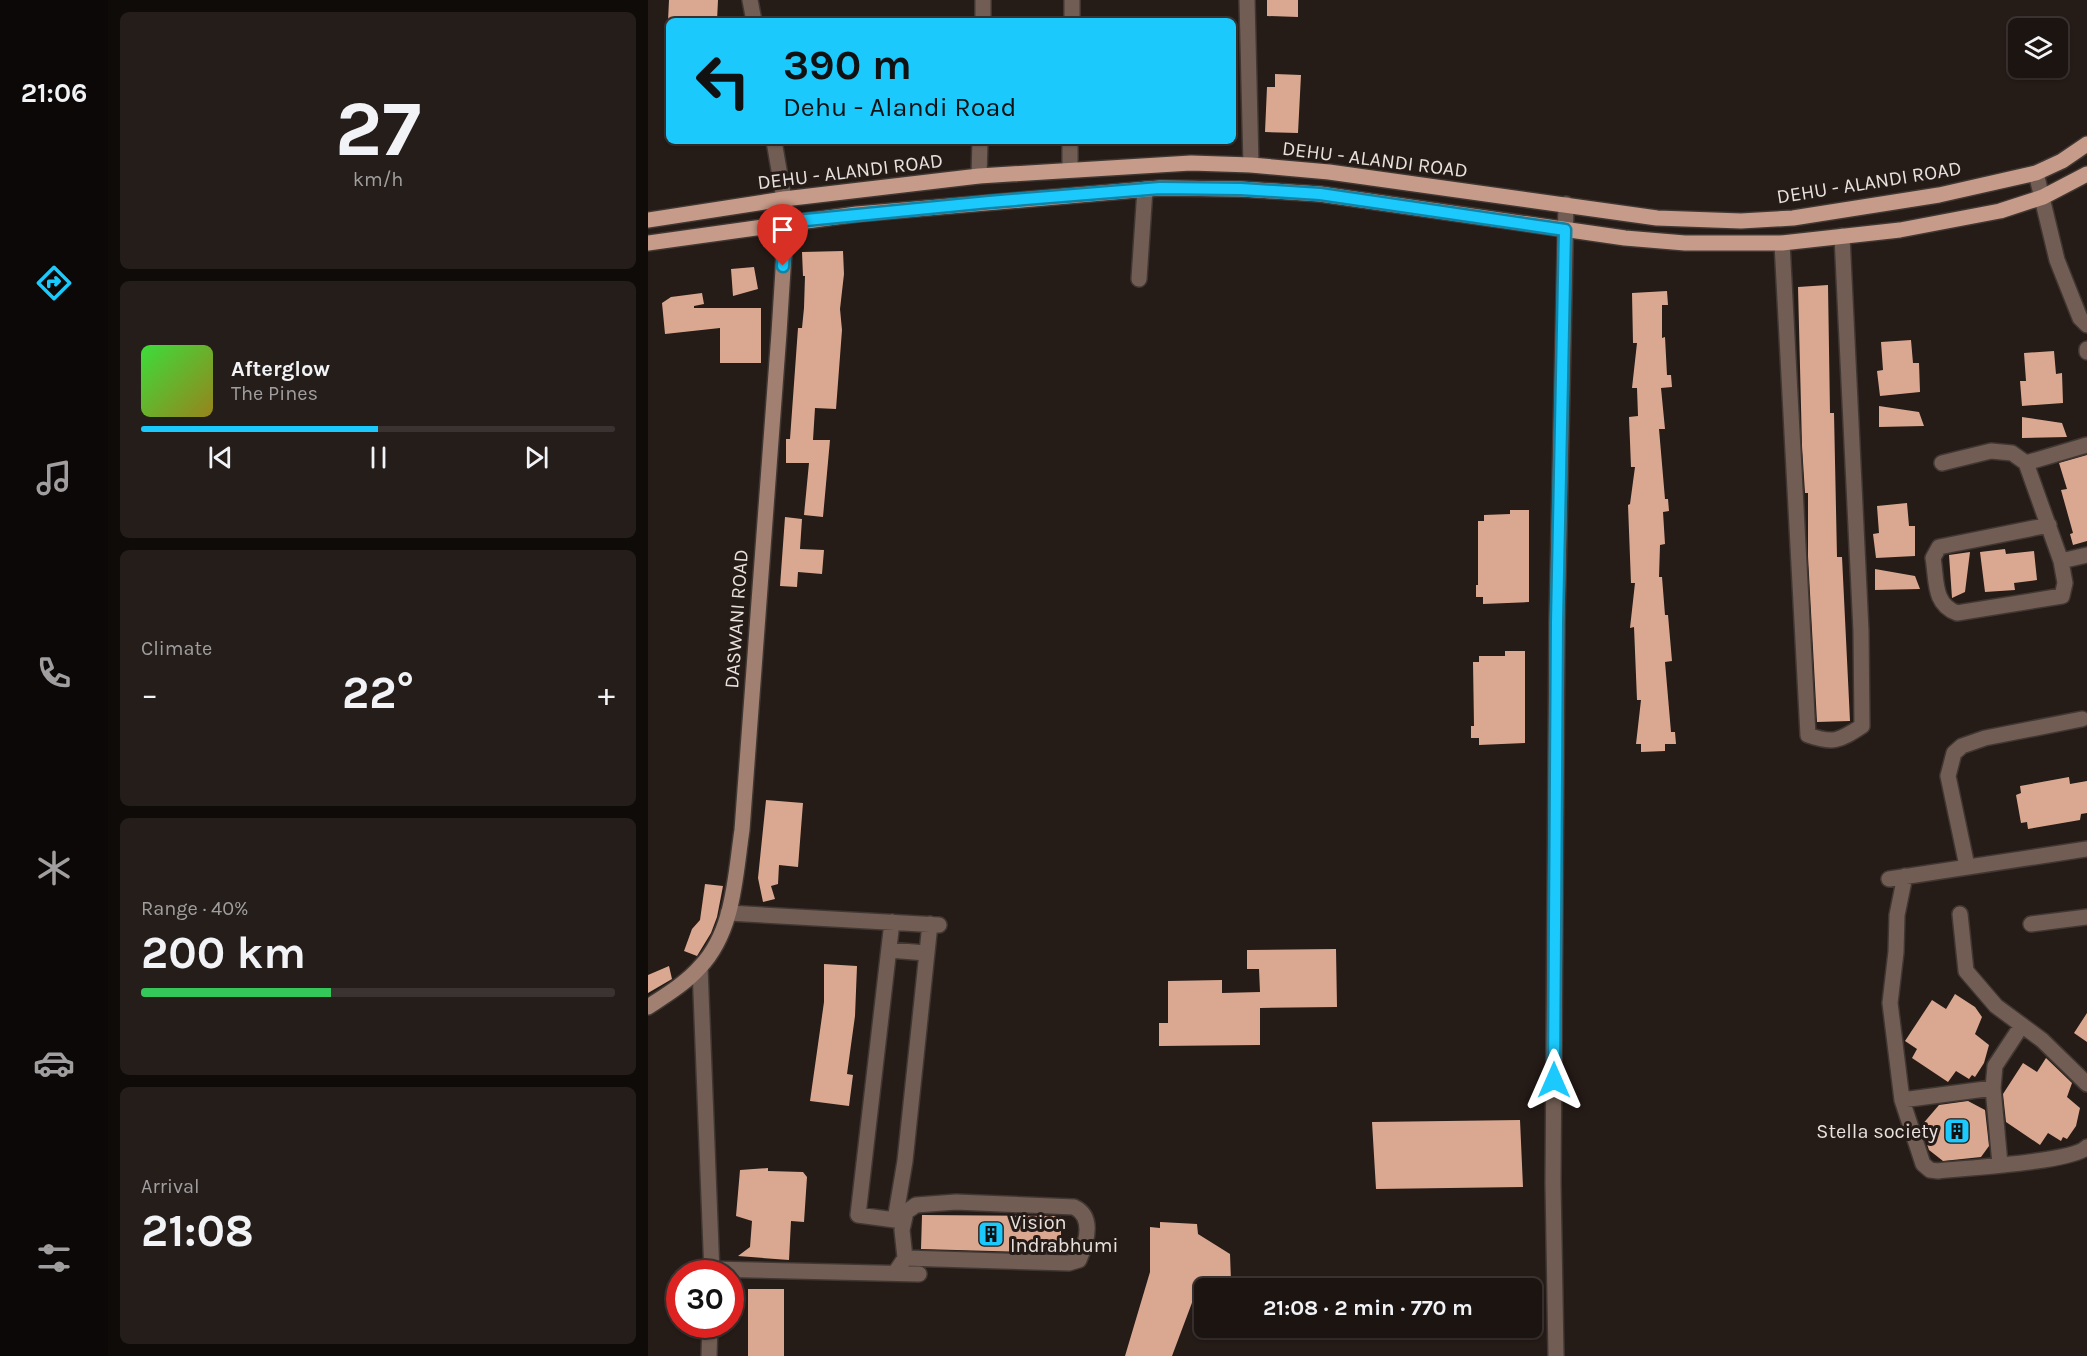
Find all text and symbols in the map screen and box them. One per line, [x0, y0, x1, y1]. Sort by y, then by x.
map controls [2008, 18, 2068, 78]
button: layers [2008, 18, 2068, 78]
text: 390 m [783, 40, 912, 90]
icon: left [684, 42, 762, 120]
text: 21:06 [21, 77, 87, 109]
text: 27 [335, 83, 421, 175]
text: Dehu - Alandi Road [783, 91, 1016, 123]
street label: DEHU - ALANDI ROAD [1281, 137, 1469, 182]
street label: DEHU - ALANDI ROAD [756, 149, 944, 194]
street label: DEHU - ALANDI ROAD [1775, 157, 1963, 208]
text: km/h [353, 168, 403, 191]
pin [757, 204, 808, 266]
icon: arrive [766, 213, 799, 246]
icon: directions [33, 262, 75, 304]
text: Afterglow [231, 356, 330, 382]
text: The Pines [231, 382, 318, 405]
icon: previous [204, 441, 237, 474]
icon: pause [362, 441, 395, 474]
icon: next [520, 441, 553, 474]
icon: music [33, 457, 75, 499]
street label: DASWANI ROAD [720, 549, 753, 689]
text: Climate [141, 637, 212, 660]
icon: phone [33, 652, 75, 694]
text: 22° [342, 667, 414, 719]
text: − [141, 675, 158, 713]
text: + [598, 675, 615, 713]
icon: climate [33, 847, 75, 889]
text: Range · 40% [141, 897, 249, 920]
text: 200 km [141, 927, 306, 979]
icon: car [33, 1042, 75, 1084]
position arrow [1522, 1048, 1586, 1112]
building icon: Stella society [1942, 1116, 1972, 1146]
place label: Stella society [1816, 1120, 1938, 1143]
text: Arrival [141, 1175, 200, 1198]
text: 21:08 [141, 1205, 254, 1257]
place label: Vision Indrabhumi [1010, 1211, 1118, 1257]
building icon: Vision Indrabhumi [976, 1219, 1006, 1249]
icon: filters [33, 1237, 75, 1279]
speed limit sign: 30 [666, 1260, 744, 1338]
text: 21:08 · 2 min · 770 m [1263, 1295, 1473, 1321]

